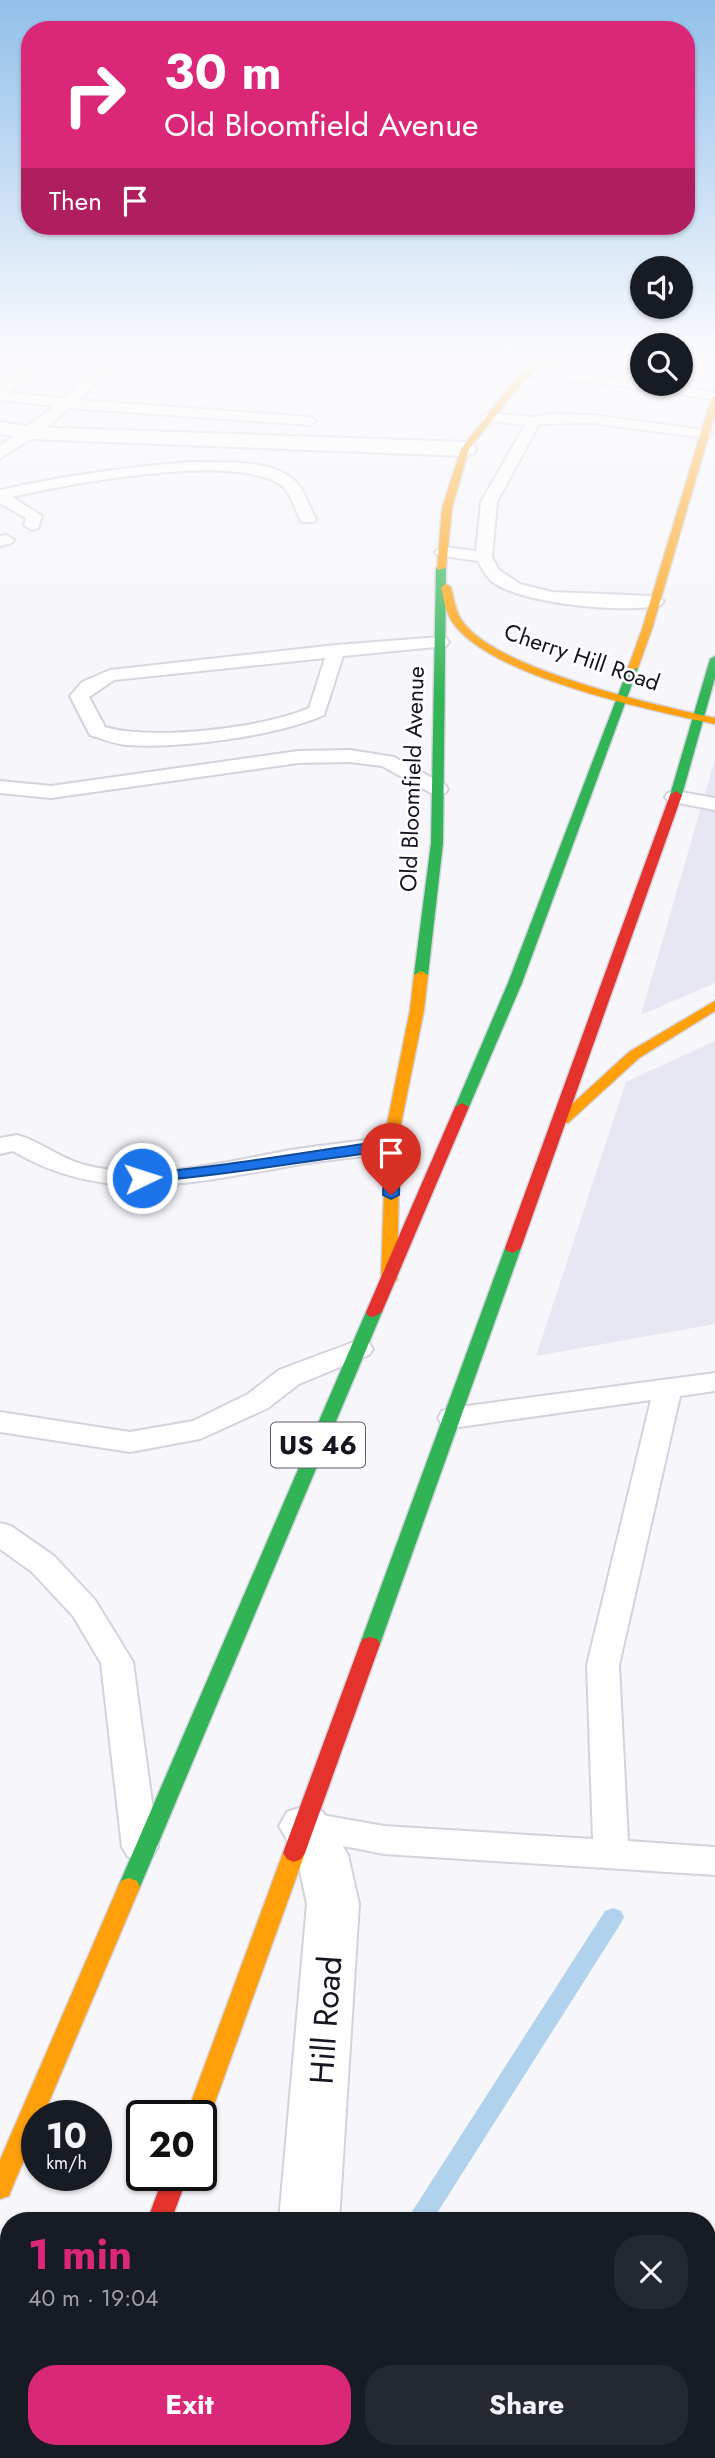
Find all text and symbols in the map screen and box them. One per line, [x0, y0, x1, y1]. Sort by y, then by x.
text: 30 m [164, 37, 282, 107]
icon: right [49, 49, 140, 140]
text: Old Bloomfield Avenue [164, 102, 478, 148]
text: Then [49, 182, 102, 220]
icon: arrive [116, 182, 154, 220]
map controls [630, 256, 693, 396]
button: sound [630, 256, 693, 319]
button: search [630, 333, 693, 396]
street label: Cherry Hill Road [500, 614, 664, 700]
street label: Old Bloomfield Avenue [391, 665, 433, 893]
pin [361, 1123, 421, 1195]
icon: arrive [372, 1134, 410, 1172]
position arrow [105, 1141, 179, 1215]
road number: US 46 [271, 1422, 365, 1468]
street label: Hill Road [298, 1954, 353, 2086]
speed limit sign: 20 [126, 2100, 217, 2191]
text: 10 [46, 2111, 87, 2161]
text: km/h [46, 2150, 87, 2176]
text: 1 min [28, 2224, 132, 2285]
button: close [614, 2235, 688, 2309]
text: 40 m · 19:04 [28, 2281, 158, 2315]
button: Exit [28, 2365, 351, 2445]
button: Share [365, 2365, 688, 2445]

